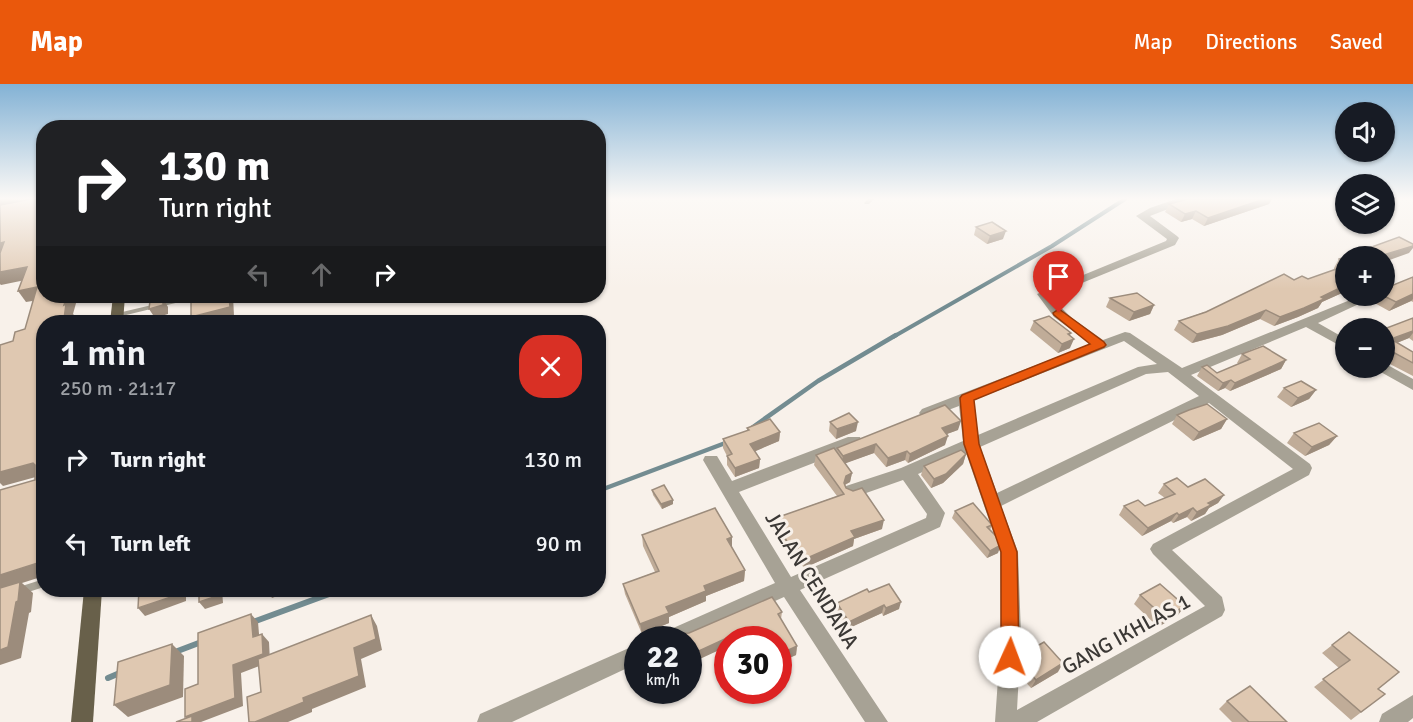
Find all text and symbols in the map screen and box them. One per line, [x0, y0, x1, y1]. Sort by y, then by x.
text: Map [30, 25, 83, 59]
text: Map [1134, 29, 1172, 55]
text: Directions [1205, 29, 1297, 55]
text: Saved [1330, 29, 1383, 55]
map controls [1335, 102, 1395, 378]
button: sound [1335, 102, 1395, 162]
text: 130 m [159, 141, 270, 192]
icon: right [60, 144, 138, 222]
button: layers [1335, 174, 1395, 234]
text: Turn right [159, 192, 272, 225]
button: + [1335, 246, 1395, 306]
pin [1033, 251, 1084, 313]
icon: left [242, 258, 275, 291]
icon: ahead [305, 258, 338, 291]
icon: right [368, 258, 401, 291]
icon: arrive [1042, 260, 1075, 293]
button: − [1335, 318, 1395, 378]
text: 1 min [60, 331, 146, 376]
button: close [519, 335, 582, 398]
text: 250 m · 21:17 [60, 376, 176, 401]
icon: right [60, 443, 93, 476]
text: Turn right [111, 446, 206, 473]
text: 130 m [524, 446, 582, 473]
street label: JALAN CENDANA [760, 507, 865, 653]
icon: left [60, 527, 93, 560]
text: Turn left [111, 530, 191, 557]
text: 90 m [536, 530, 582, 557]
street label: GANG IKHLAS 1 [1057, 588, 1195, 680]
position arrow [978, 625, 1042, 689]
speed limit sign: 30 [714, 626, 792, 704]
text: 22 [647, 639, 679, 676]
text: km/h [646, 671, 680, 689]

